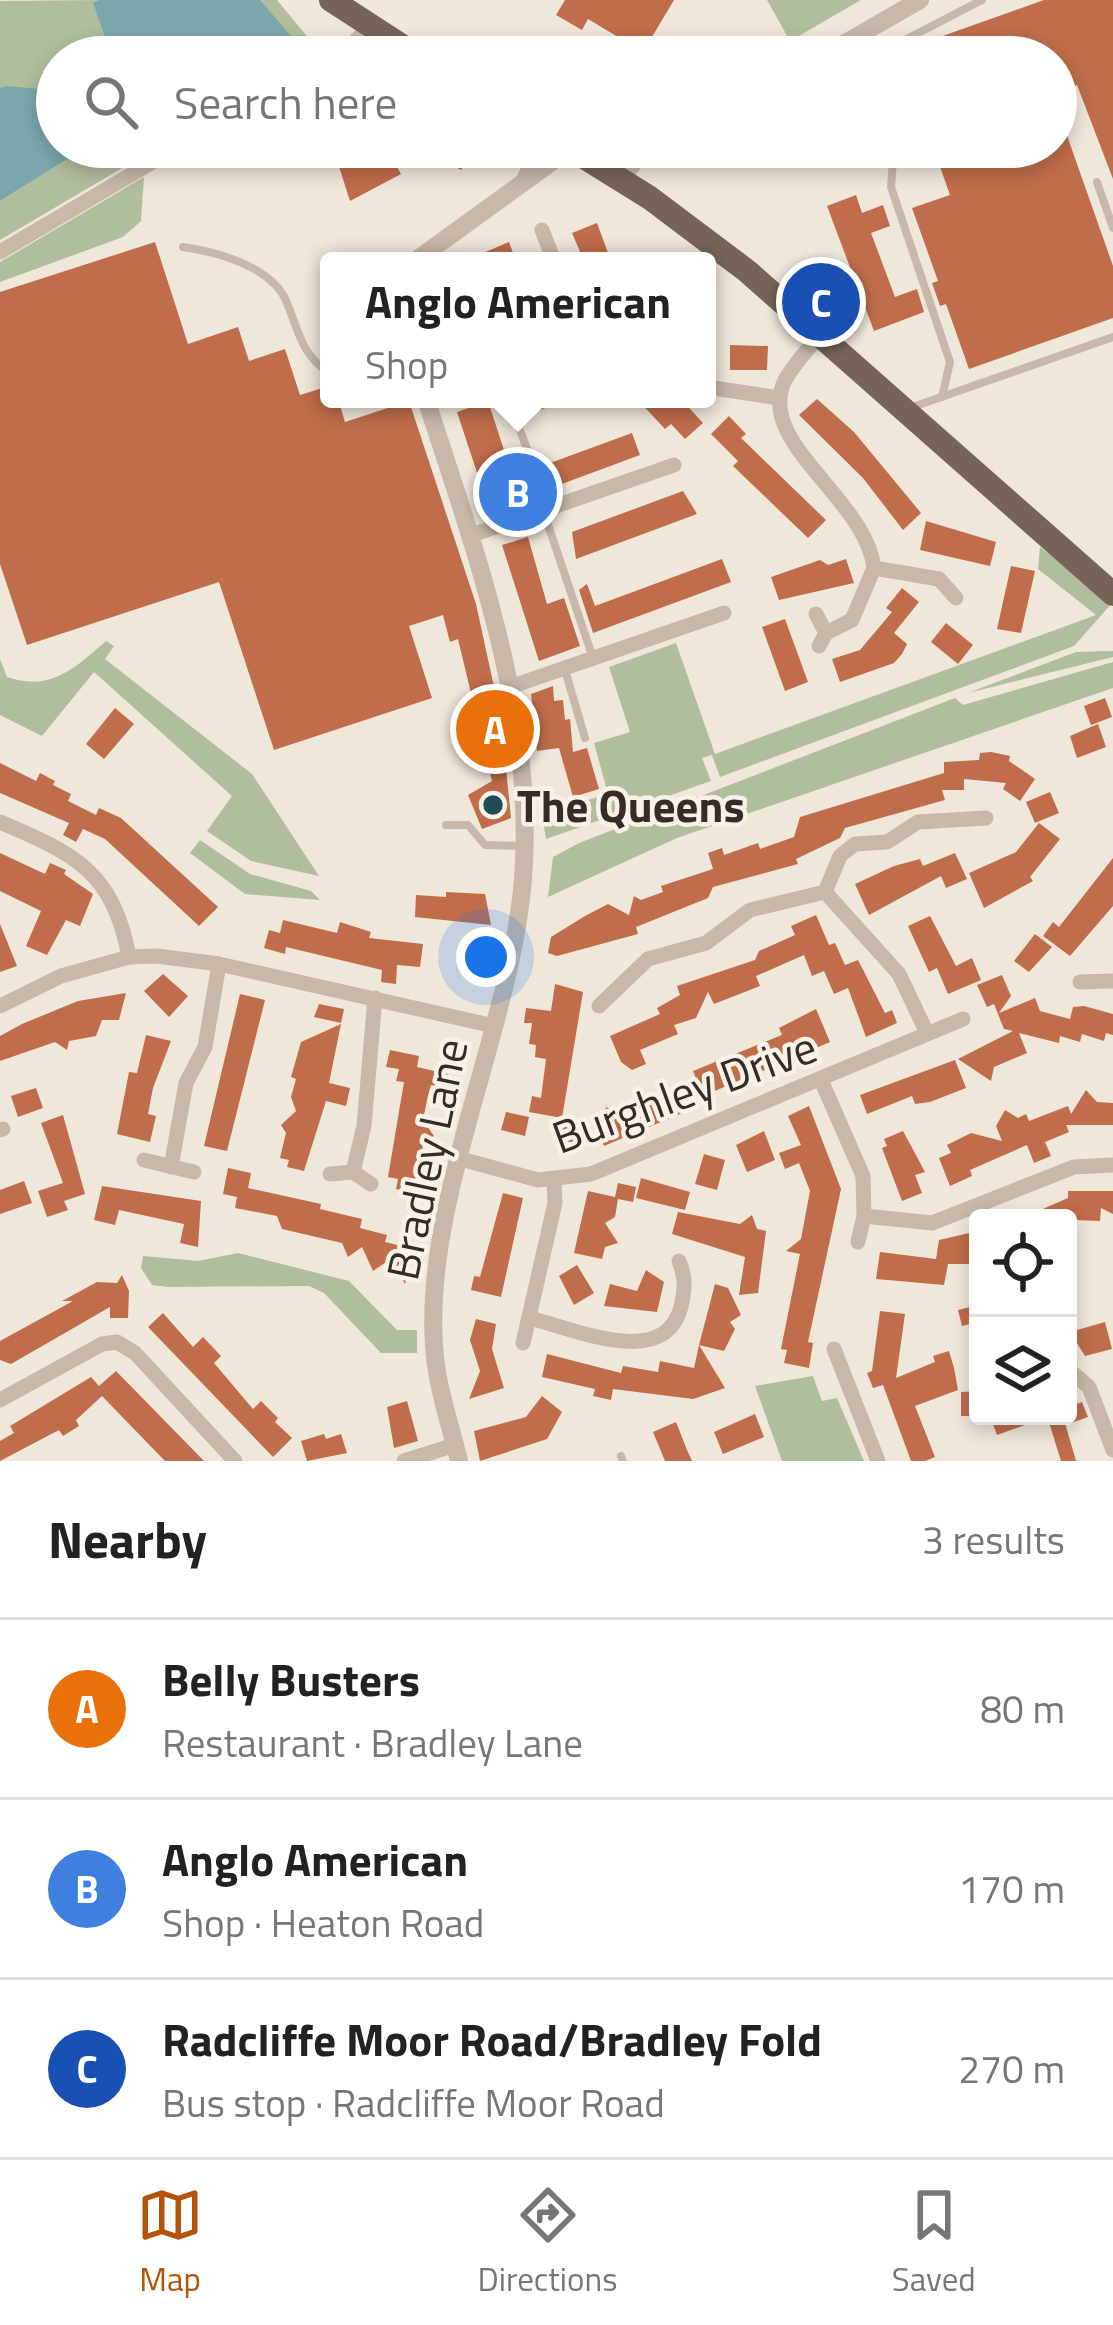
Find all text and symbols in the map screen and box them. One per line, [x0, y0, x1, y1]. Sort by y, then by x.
search box [36, 36, 1077, 168]
text: Search here [174, 68, 397, 136]
icon: search [78, 69, 144, 135]
popup [320, 252, 716, 408]
pin: C [782, 257, 860, 347]
text: Anglo American [365, 267, 671, 335]
text: Shop [365, 335, 448, 394]
pin: B [479, 447, 557, 537]
pin: A [456, 684, 534, 774]
place label: The Queens [517, 771, 745, 839]
marker: The Queens [480, 792, 506, 818]
your location [456, 927, 516, 987]
street label: Burghley Drive [542, 1012, 826, 1170]
street label: Bradley Lane [367, 1032, 485, 1286]
map controls [969, 1209, 1077, 1425]
button: locate [969, 1209, 1077, 1317]
button: layers [969, 1317, 1077, 1425]
text: Nearby [48, 1500, 207, 1578]
text: 3 results [922, 1510, 1065, 1569]
text: Belly Busters [162, 1645, 420, 1713]
text: A [75, 1679, 99, 1738]
text: 80 m [980, 1679, 1065, 1738]
text: Restaurant · Bradley Lane [162, 1713, 583, 1772]
text: Anglo American [162, 1825, 468, 1893]
text: B [75, 1859, 99, 1918]
text: 170 m [958, 1859, 1065, 1918]
text: Shop · Heaton Road [162, 1893, 484, 1952]
text: Radcliffe Moor Road/Bradley Fold [162, 2005, 822, 2073]
text: C [76, 2039, 98, 2098]
text: 270 m [958, 2039, 1065, 2098]
text: Bus stop · Radcliffe Moor Road [162, 2073, 665, 2132]
tab: Map [137, 2182, 203, 2304]
tab: Directions [478, 2182, 617, 2304]
tab: Saved [892, 2182, 976, 2304]

